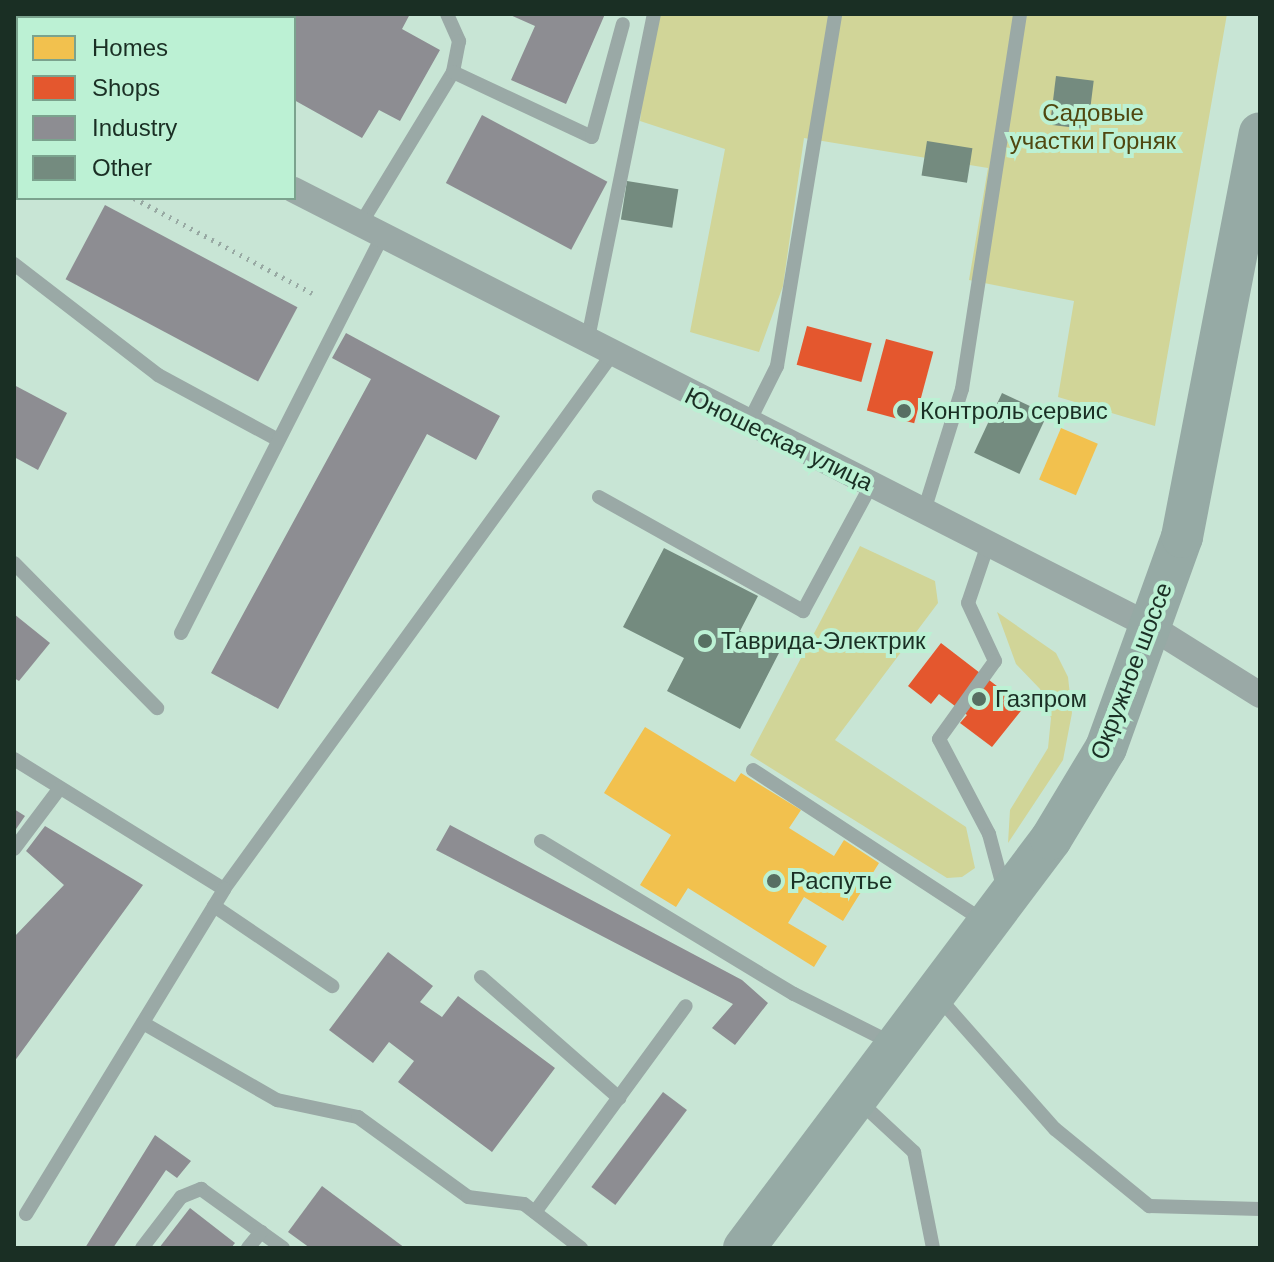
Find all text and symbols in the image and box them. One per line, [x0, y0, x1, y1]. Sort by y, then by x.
legend [16, 16, 296, 200]
text: Homes [92, 34, 168, 61]
text: Shops [92, 74, 160, 101]
park label: Садовые участки Горняк [1010, 99, 1176, 155]
text: Industry [92, 114, 177, 141]
text: Other [92, 154, 152, 181]
street label: Юношеская улица [680, 381, 878, 497]
place label: Контроль сервис [920, 397, 1108, 425]
marker: Контроль сервис [895, 402, 913, 420]
street label: Окружное шоссе [1084, 578, 1178, 764]
place label: Таврида-Электрик [721, 627, 926, 655]
marker: Таврида-Электрик [696, 632, 714, 650]
place label: Газпром [995, 685, 1087, 713]
marker: Газпром [970, 690, 988, 708]
place label: Распутье [790, 867, 892, 895]
marker: Распутье [765, 872, 783, 890]

